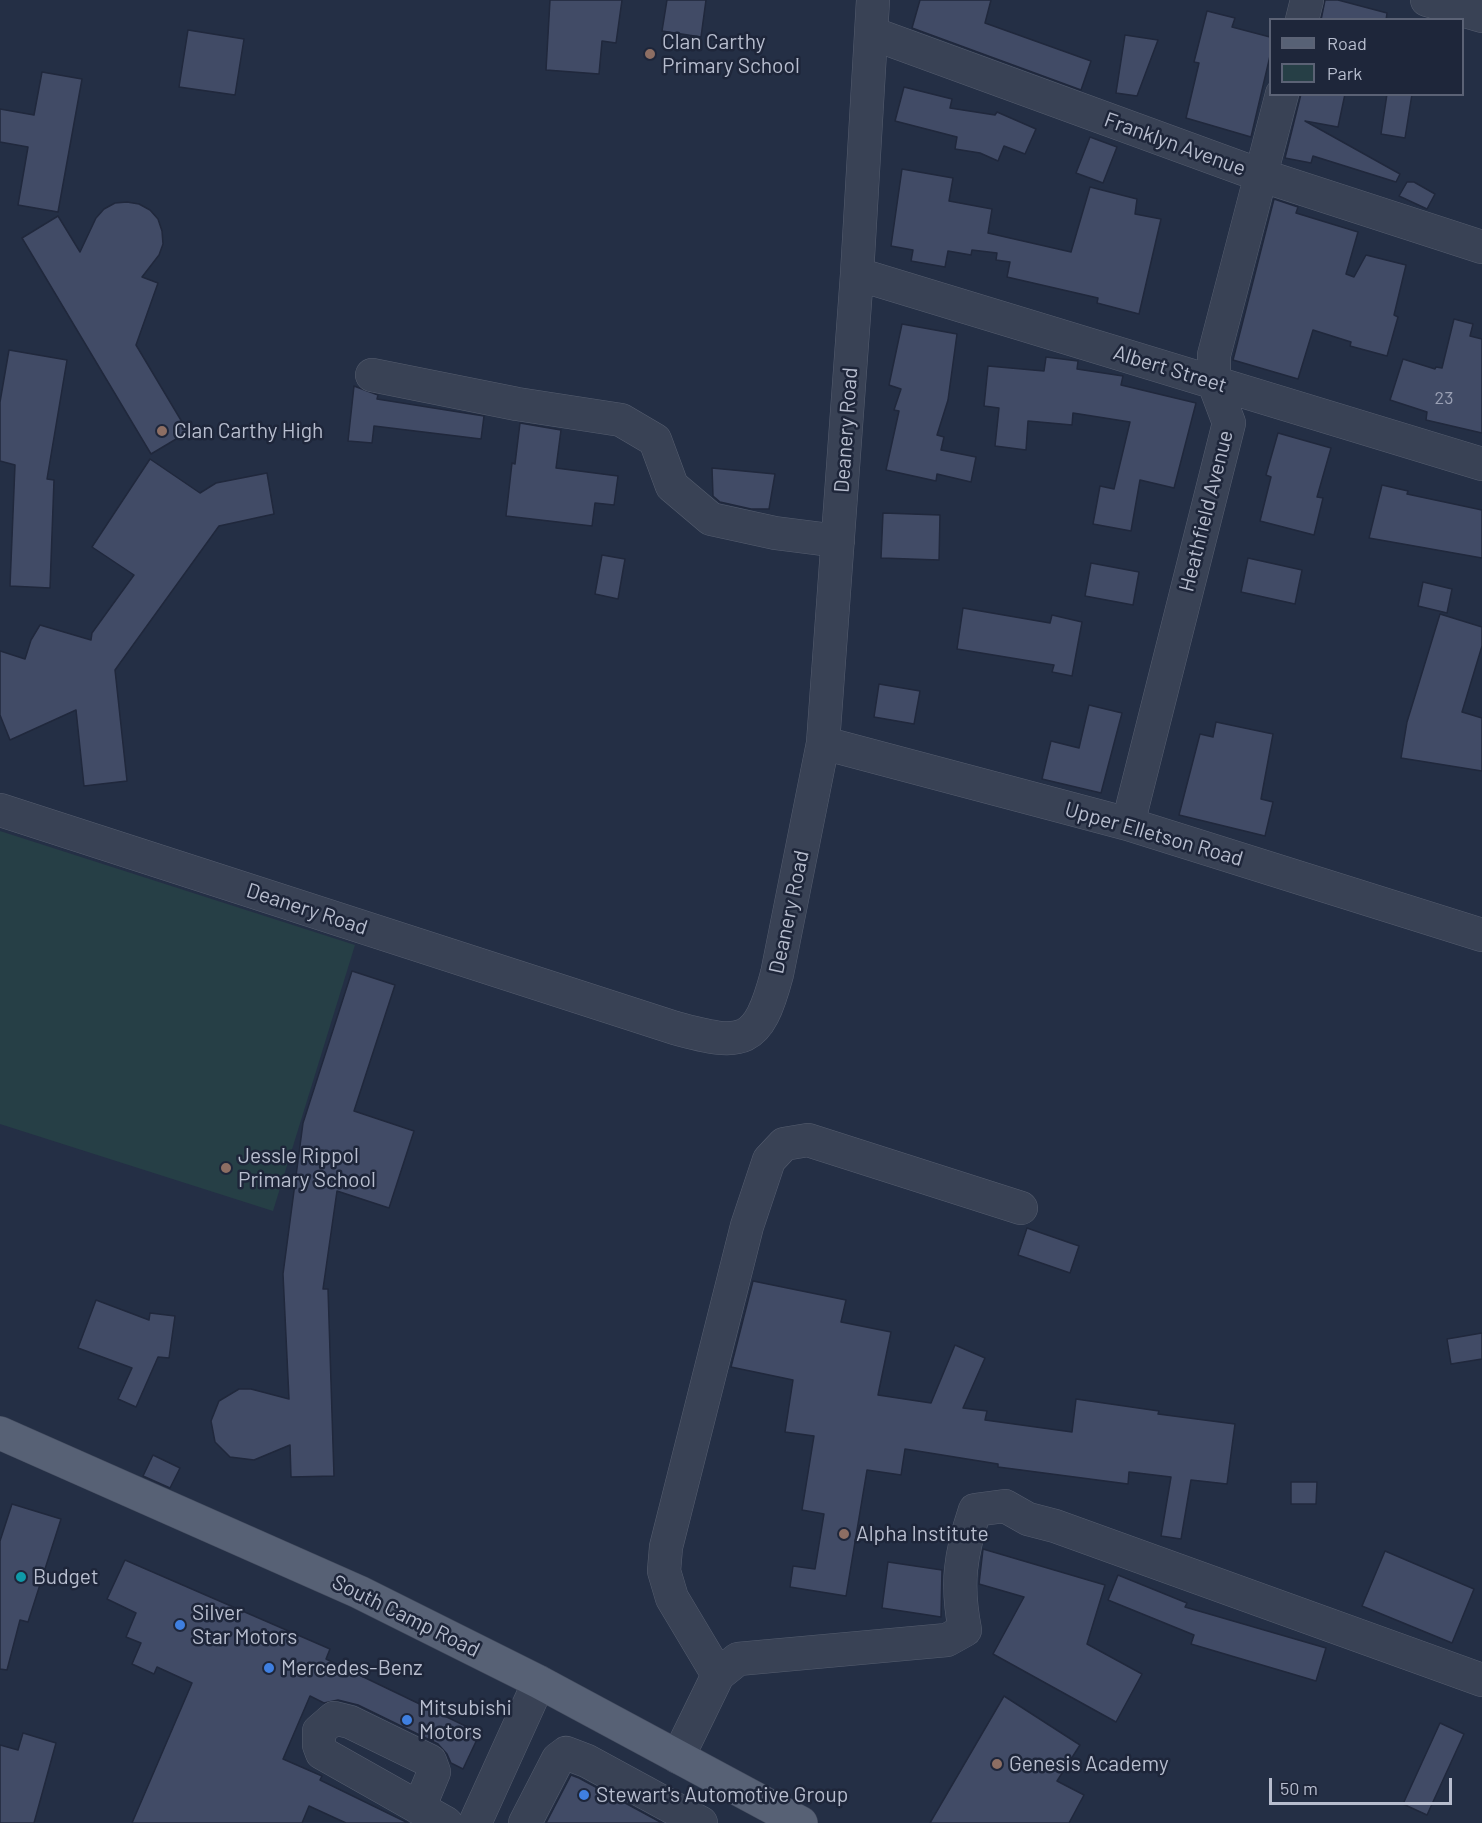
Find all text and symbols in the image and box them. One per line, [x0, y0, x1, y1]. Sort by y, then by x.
legend [1269, 18, 1464, 96]
place label: Clan Carthy Primary School [662, 29, 800, 79]
text: Road [1327, 32, 1367, 54]
marker: Clan Carthy Primary School [643, 47, 657, 61]
text: Park [1327, 62, 1362, 84]
street label: Franklyn Avenue [1101, 107, 1249, 181]
street label: Albert Street [1110, 340, 1230, 398]
street label: Deanery Road [829, 366, 863, 494]
house number: 23 [1435, 387, 1453, 409]
place label: Clan Carthy High [174, 418, 323, 444]
marker: Clan Carthy High [155, 424, 169, 438]
street label: Heathfield Avenue [1174, 428, 1238, 594]
street label: Upper Elletson Road [1062, 796, 1246, 872]
street label: Deanery Road [764, 848, 814, 976]
street label: Deanery Road [243, 878, 371, 940]
place label: Jessle Rippol Primary School [238, 1143, 376, 1193]
marker: Jessle Rippol Primary School [219, 1161, 233, 1175]
place label: Alpha Institute [856, 1521, 989, 1547]
marker: Alpha Institute [837, 1527, 851, 1541]
place label: Budget [33, 1564, 99, 1590]
street label: South Camp Road [328, 1569, 484, 1663]
marker: Budget [14, 1570, 28, 1584]
place label: Silver Star Motors [192, 1600, 297, 1650]
marker: Silver Star Motors [173, 1618, 187, 1632]
place label: Mercedes-Benz [281, 1655, 423, 1681]
marker: Mercedes-Benz [262, 1661, 276, 1675]
place label: Mitsubishi Motors [419, 1695, 512, 1745]
marker: Mitsubishi Motors [400, 1713, 414, 1727]
place label: Genesis Academy [1009, 1751, 1169, 1777]
marker: Genesis Academy [990, 1757, 1004, 1771]
scale bar [1272, 1766, 1455, 1804]
text: 50 m [1280, 1777, 1318, 1799]
place label: Stewart's Automotive Group [596, 1782, 848, 1808]
marker: Stewart's Automotive Group [577, 1788, 591, 1802]

